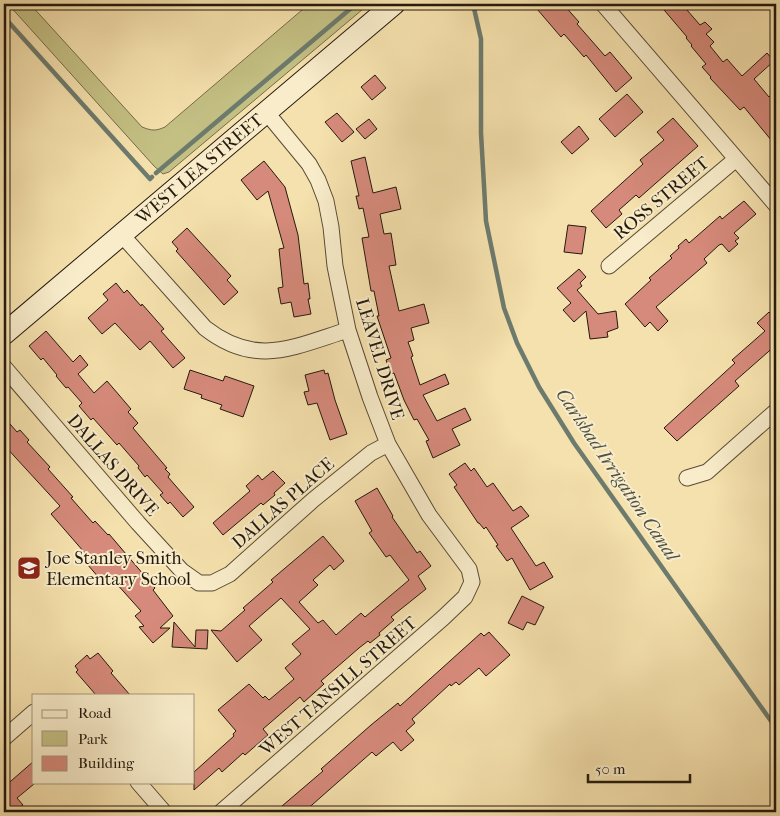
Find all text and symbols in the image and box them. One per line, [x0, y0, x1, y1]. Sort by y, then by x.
street label: WEST LEA STREET [131, 109, 268, 229]
street label: ROSS STREET [609, 152, 714, 244]
street label: LEAVEL DRIVE [351, 296, 408, 423]
water label: Carlsbad Irrigation Canal [551, 384, 684, 567]
street label: DALLAS DRIVE [63, 410, 163, 521]
street label: DALLAS PLACE [228, 453, 339, 553]
place label: Joe Stanley Smith Elementary School [44, 548, 191, 590]
school or university icon: Joe Stanley Smith Elementary School [16, 555, 42, 581]
street label: WEST TANSILL STREET [255, 612, 422, 761]
legend [32, 694, 195, 784]
text: Road [78, 704, 112, 722]
text: Park [78, 730, 108, 748]
scale bar [588, 751, 690, 783]
text: Building [78, 754, 135, 772]
text: 50 m [595, 760, 626, 778]

